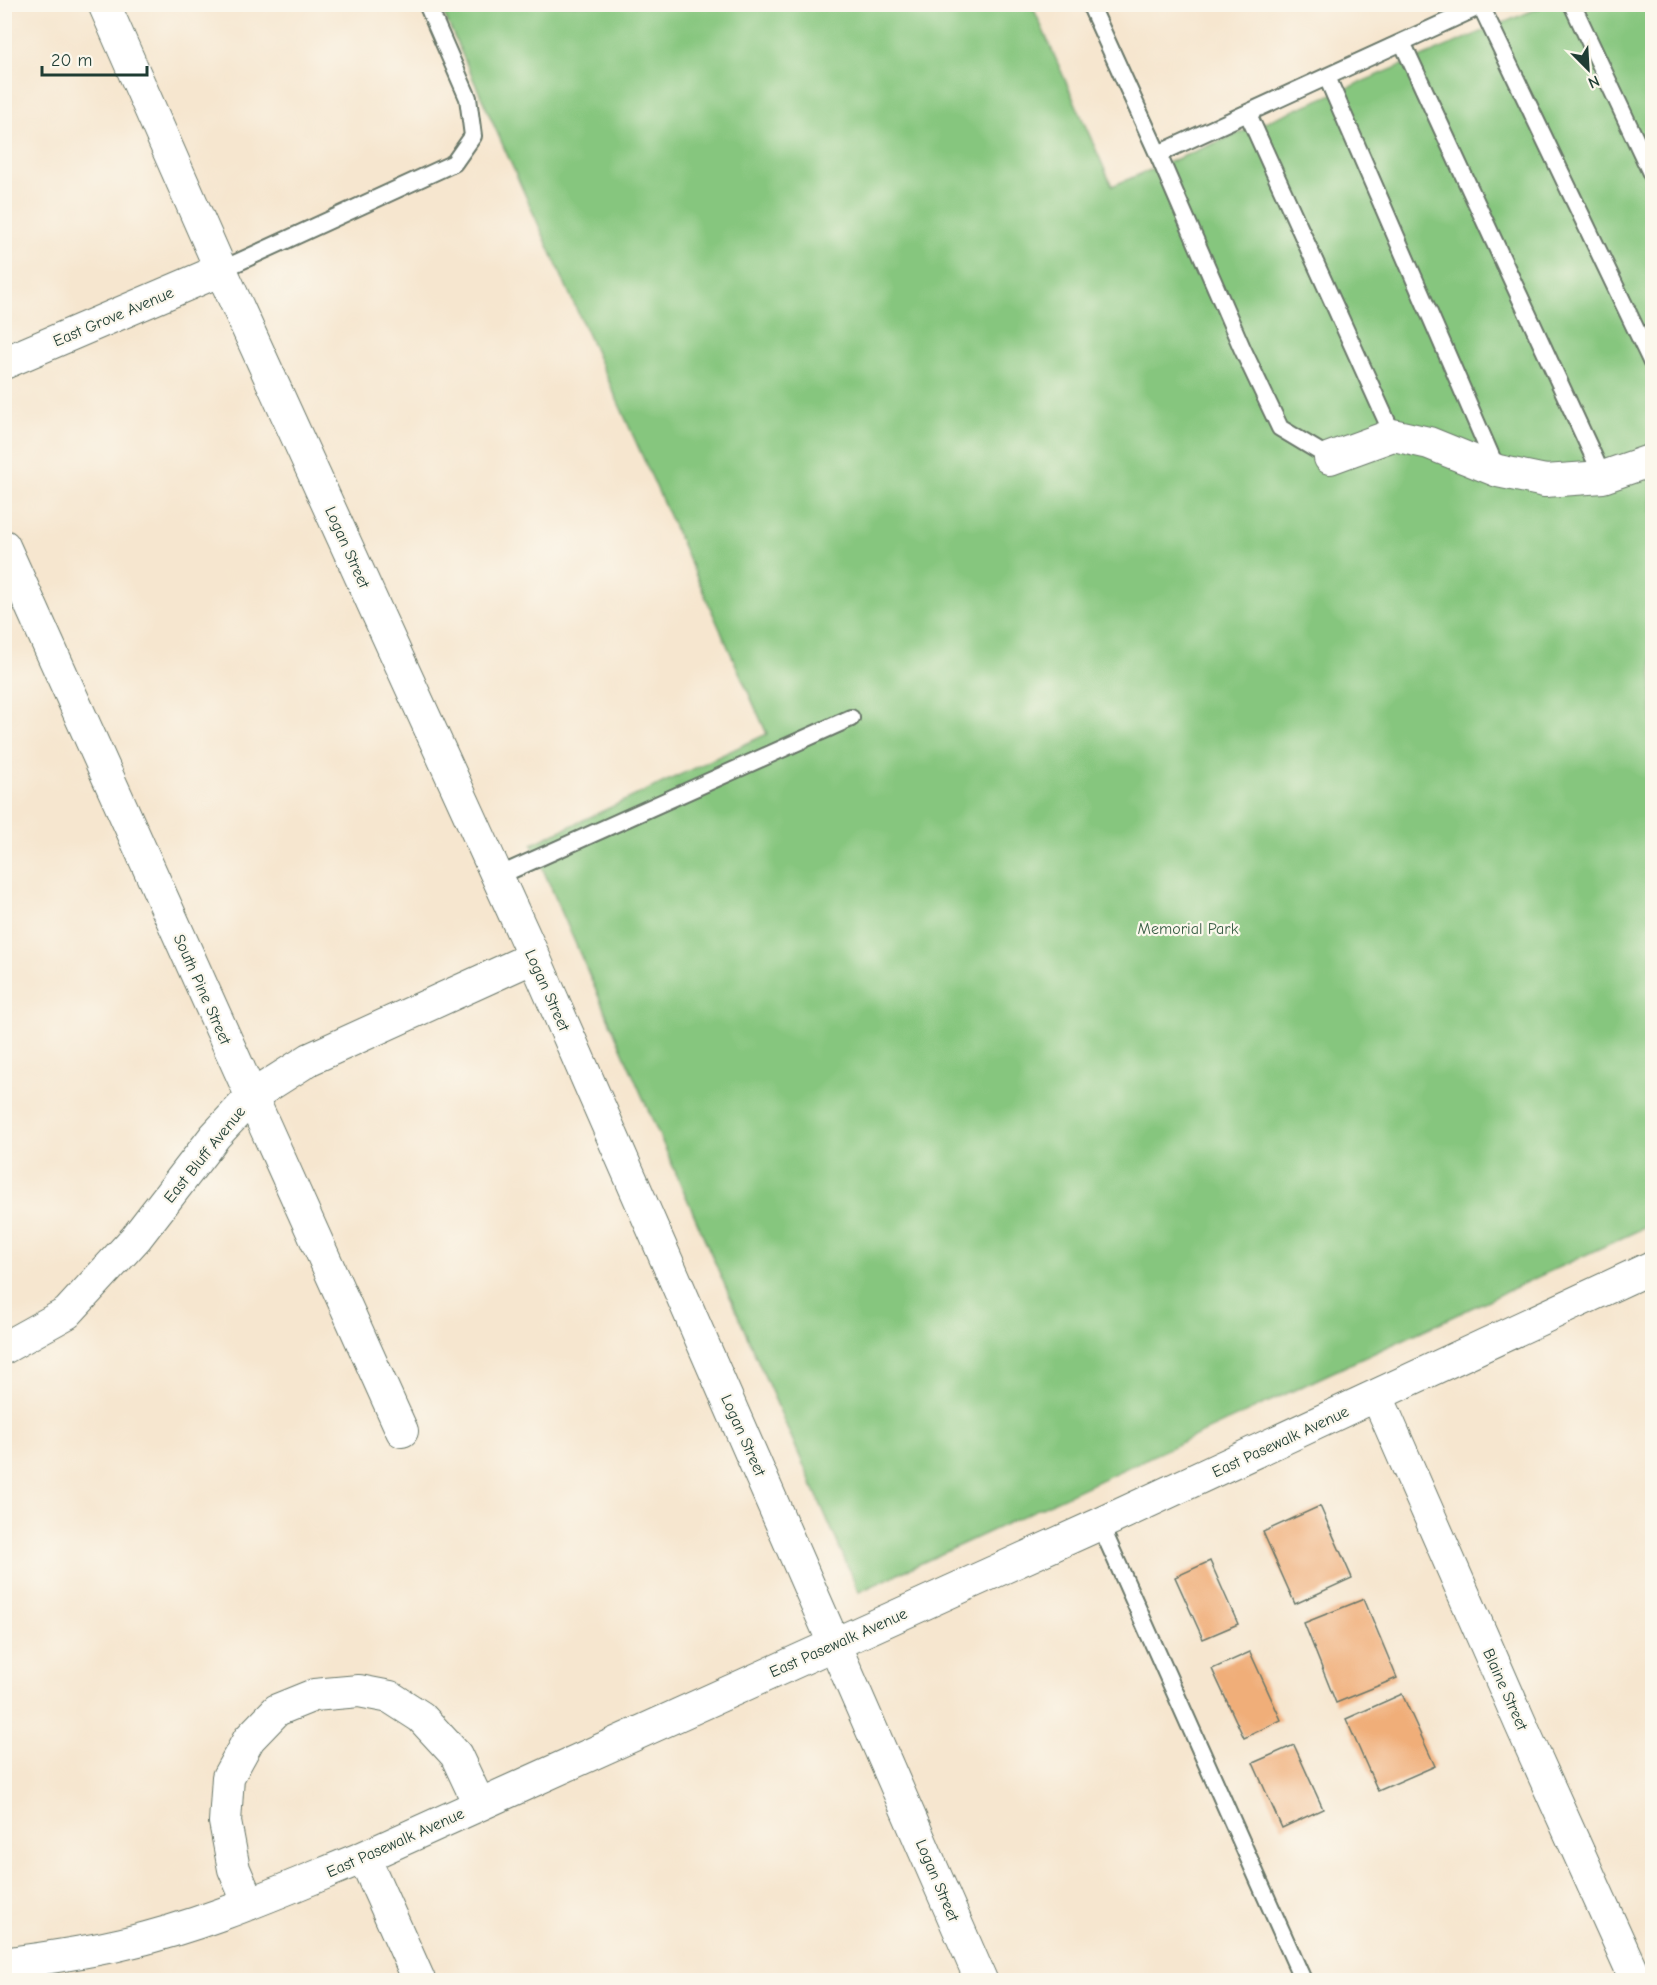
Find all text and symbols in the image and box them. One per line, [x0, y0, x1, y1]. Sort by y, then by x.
scale bar [42, 39, 147, 77]
north arrow [1558, 39, 1618, 99]
text: 20 m [51, 50, 92, 71]
text: N [1585, 71, 1602, 92]
street label: East Grove Avenue [51, 283, 176, 350]
street label: Logan Street [321, 504, 373, 591]
park label: Memorial Park [1138, 920, 1239, 938]
street label: South Pine Street [170, 931, 235, 1048]
street label: Logan Street [521, 947, 573, 1034]
street label: East Bluff Avenue [160, 1103, 249, 1207]
street label: Logan Street [717, 1392, 769, 1479]
street label: East Pasewalk Avenue [1209, 1402, 1352, 1481]
street label: East Pasewalk Avenue [767, 1604, 910, 1681]
street label: Blaine Street [1479, 1646, 1531, 1733]
street label: East Pasewalk Avenue [324, 1804, 467, 1881]
street label: Logan Street [912, 1837, 963, 1924]

